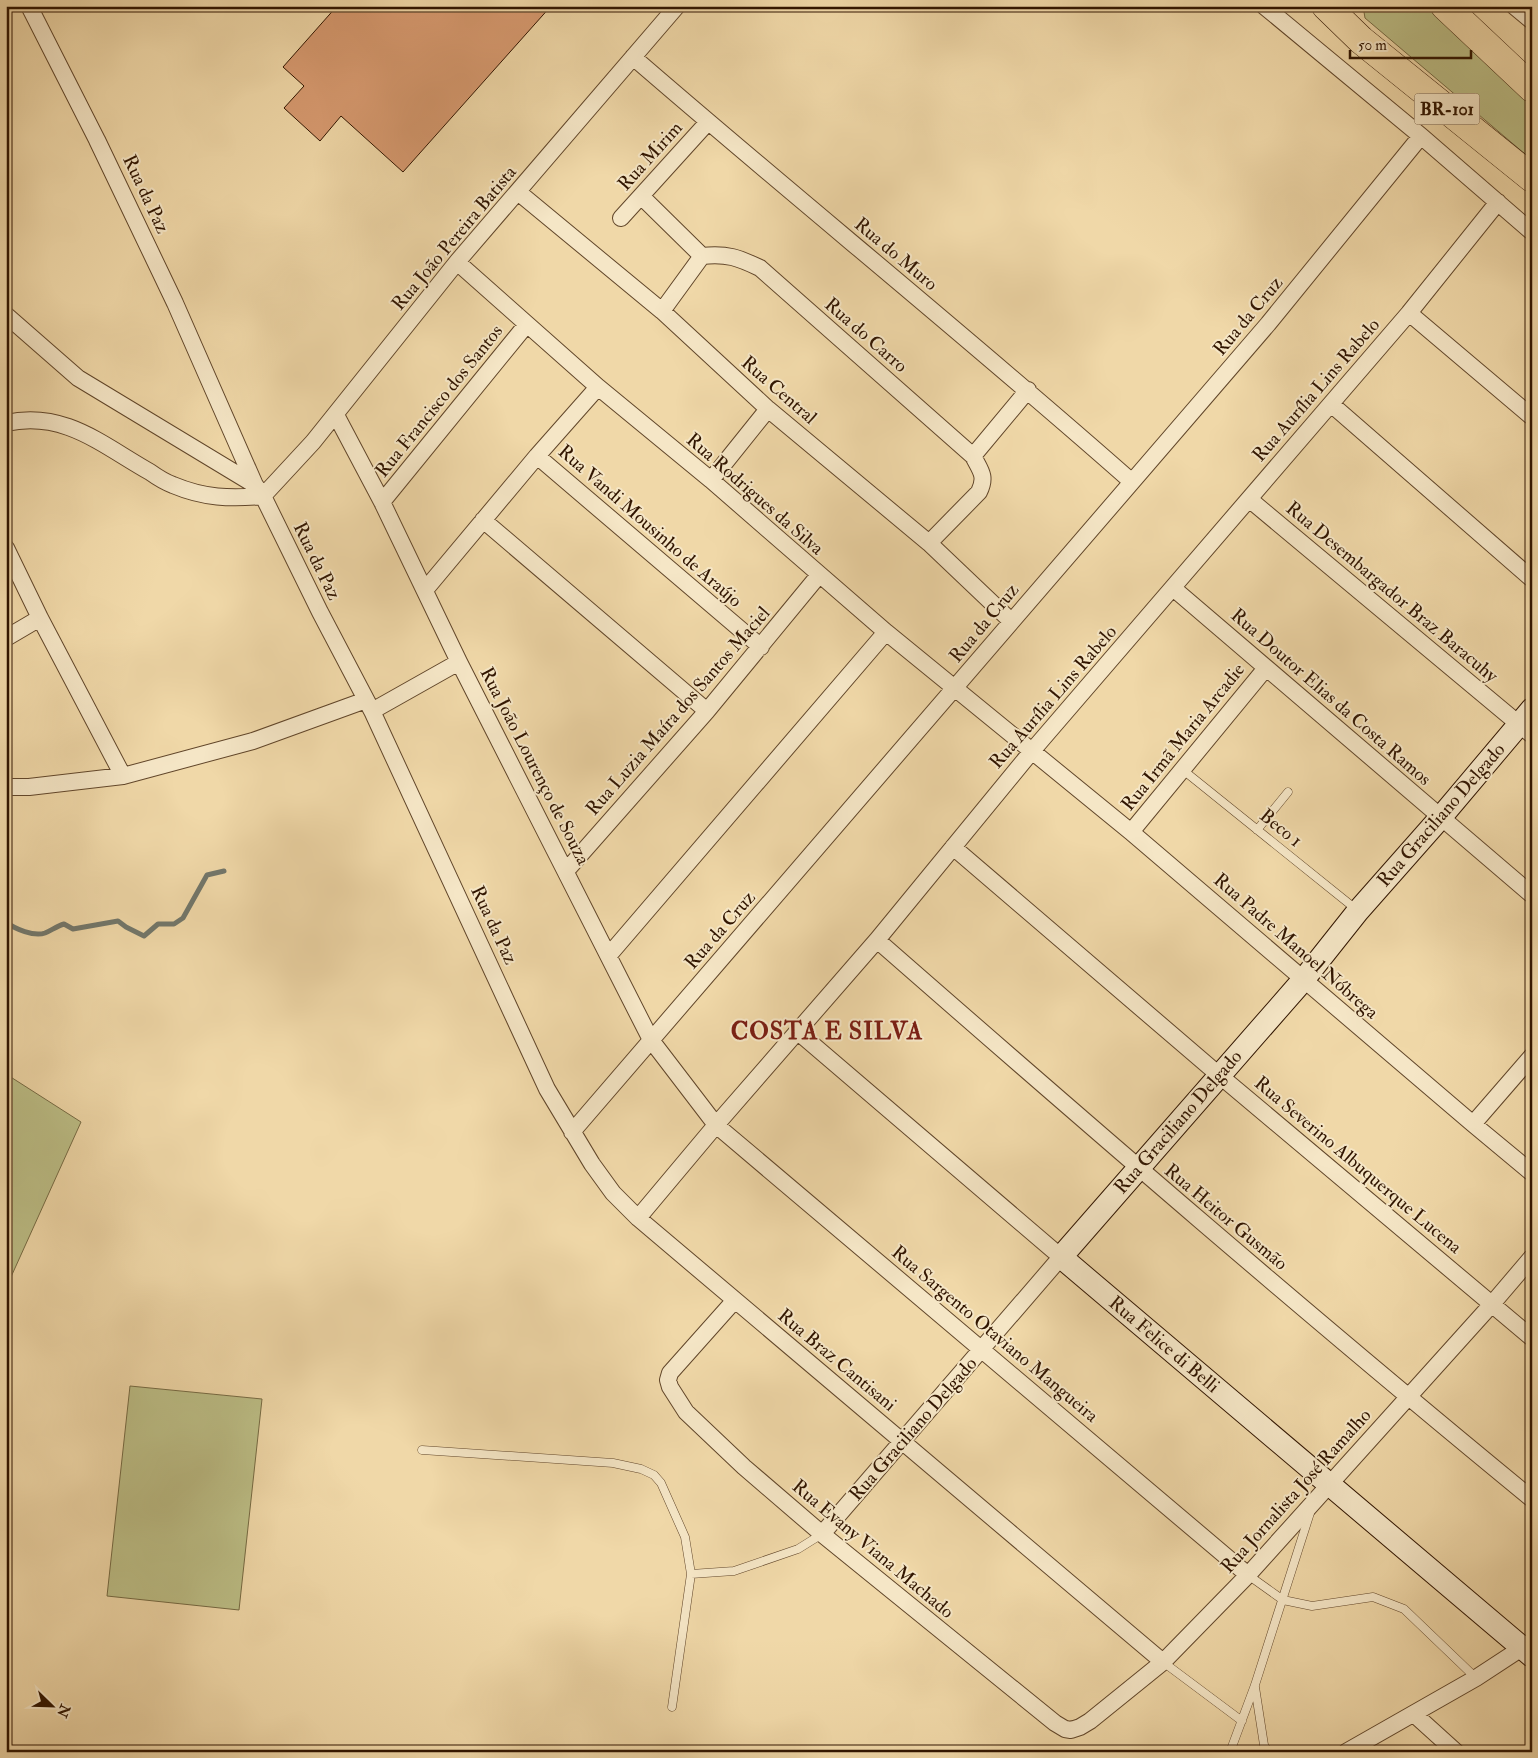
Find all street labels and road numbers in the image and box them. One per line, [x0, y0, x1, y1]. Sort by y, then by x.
road number: BR-101 [1414, 94, 1480, 125]
street label: Rua Mirim [613, 116, 688, 196]
street label: Rua da Paz [117, 151, 175, 237]
street label: Rua João Pereira Batista [386, 160, 522, 315]
street label: Rua do Muro [849, 212, 943, 296]
street label: Rua da Cruz [1208, 271, 1288, 361]
street label: Rua do Carro [819, 292, 913, 378]
street label: Rua Aurília Lins Rabelo [1247, 313, 1385, 467]
street label: Rua Francisco dos Santos [370, 320, 508, 482]
street label: Rua Central [736, 351, 822, 429]
street label: Rua Rodrigues da Silva [681, 428, 829, 560]
street label: Rua Vandi Mousinho de Araújo [553, 440, 747, 612]
street label: Rua Desembargador Braz Baracuhy [1281, 496, 1503, 688]
street label: Rua da Paz [288, 518, 346, 604]
street label: Rua da Cruz [944, 578, 1024, 668]
street label: Rua Luzia Maíra dos Santos Maciel [581, 601, 775, 820]
street label: Rua Doutor Elias da Costa Ramos [1226, 603, 1436, 791]
street label: Rua Aurília Lins Rabelo [984, 620, 1122, 774]
street label: Rua Irmã Maria Arcadie [1116, 658, 1250, 816]
street label: Rua João Lourenço de Souza [475, 663, 595, 869]
street label: Rua Graciliano Delgado [1372, 738, 1510, 892]
street label: Beco 1 [1255, 804, 1307, 852]
street label: Rua Padre Manoel Nóbrega [1209, 868, 1384, 1024]
street label: Rua da Paz [465, 882, 523, 968]
street label: Rua da Cruz [679, 886, 761, 974]
street label: Rua Graciliano Delgado [1109, 1045, 1247, 1199]
street label: Rua Severino Albuquerque Lucena [1249, 1071, 1467, 1259]
street label: Rua Heitor Gusmão [1159, 1158, 1293, 1276]
street label: Rua Sargento Otaviano Mangueira [887, 1240, 1104, 1428]
street label: Rua Felice di Belli [1104, 1291, 1224, 1398]
street label: Rua Braz Cantisani [773, 1303, 901, 1417]
street label: Rua Graciliano Delgado [844, 1352, 982, 1506]
street label: Rua Jornalista José Ramalho [1216, 1404, 1376, 1578]
street label: Rua Evany Viana Machado [787, 1474, 959, 1624]

